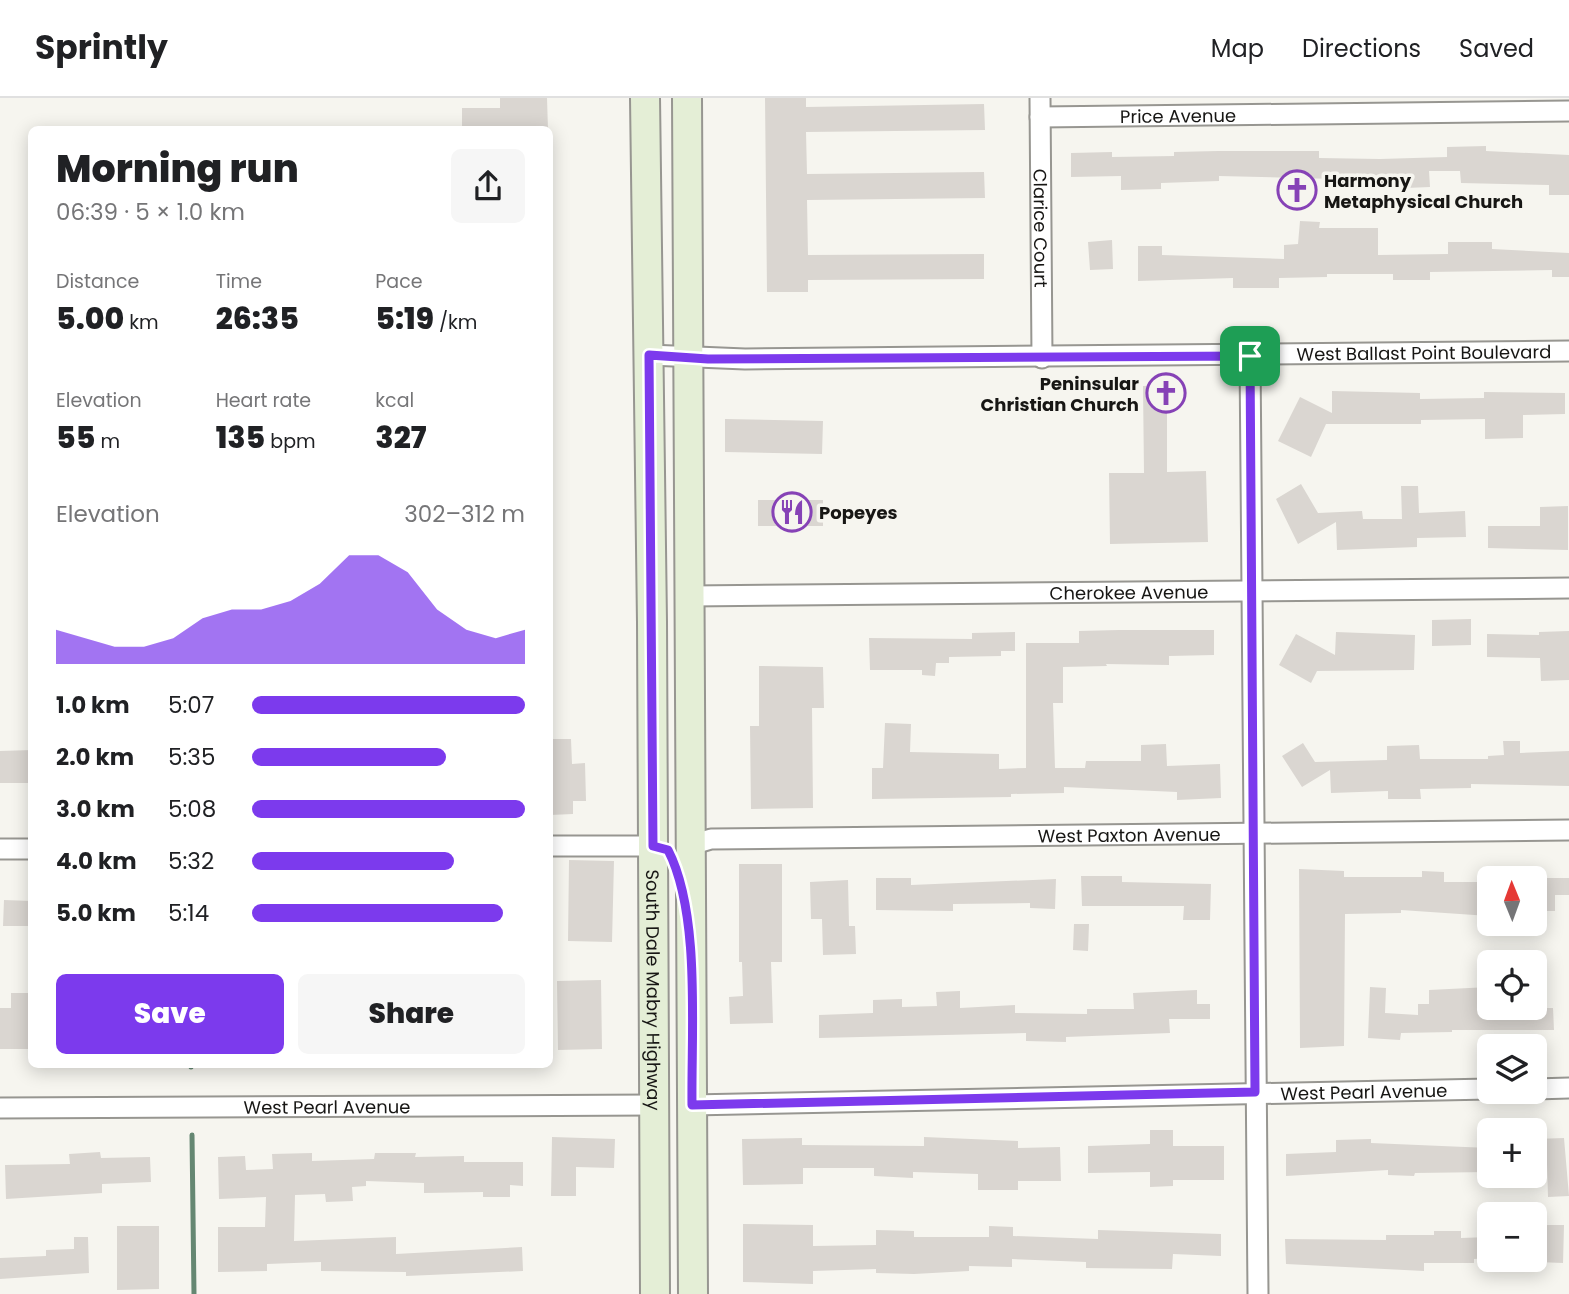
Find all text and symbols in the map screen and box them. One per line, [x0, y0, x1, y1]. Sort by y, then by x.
text: Sprintly [35, 24, 168, 71]
text: Map [1211, 32, 1264, 65]
text: Directions [1302, 32, 1421, 65]
text: Saved [1459, 32, 1534, 65]
street label: Price Avenue [1120, 102, 1236, 129]
text: Morning run [56, 142, 299, 195]
button: share [451, 149, 525, 223]
street label: Clarice Court [1028, 168, 1054, 288]
place label: Harmony Metaphysical Church [1324, 168, 1523, 214]
church icon: Harmony Metaphysical Church [1276, 169, 1318, 211]
text: 06:39 · 5 × 1.0 km [56, 196, 245, 228]
text: Distance [56, 268, 139, 295]
text: Time [216, 268, 262, 295]
text: Pace [375, 268, 423, 295]
text: 5.00 [56, 297, 124, 340]
text: 26:35 [216, 297, 299, 340]
text: 5:19 [375, 297, 434, 340]
text: km [124, 309, 159, 336]
text: /km [434, 309, 477, 336]
pin [1220, 326, 1280, 386]
icon: arrive [1231, 337, 1269, 375]
street label: West Ballast Point Boulevard [1296, 339, 1551, 366]
place label: Peninsular Christian Church [981, 371, 1139, 417]
church icon: Peninsular Christian Church [1145, 372, 1187, 414]
text: Elevation [56, 387, 142, 414]
text: Heart rate [216, 387, 311, 414]
text: kcal [375, 387, 414, 414]
text: 55 [56, 416, 95, 459]
text: 135 [216, 416, 265, 459]
text: 327 [375, 416, 426, 459]
text: m [95, 428, 120, 455]
text: bpm [265, 428, 316, 455]
restaurant icon: Popeyes [771, 491, 813, 533]
text: Elevation [56, 498, 160, 530]
text: 302–312 m [404, 498, 525, 530]
place label: Popeyes [819, 500, 898, 525]
street label: Cherokee Avenue [1049, 579, 1209, 605]
text: 1.0 km [56, 689, 130, 721]
text: 5:07 [168, 689, 214, 721]
text: 2.0 km [56, 741, 134, 773]
text: 5:35 [168, 741, 215, 773]
text: 3.0 km [56, 793, 135, 825]
text: 5:08 [168, 793, 216, 825]
street label: West Paxton Avenue [1038, 821, 1221, 848]
text: 4.0 km [56, 845, 137, 877]
text: 5:32 [168, 845, 214, 877]
north arrow [1477, 866, 1547, 936]
map controls [1477, 866, 1547, 1272]
street label: South Dale Mabry Highway [641, 869, 667, 1111]
text: 5.0 km [56, 897, 136, 929]
text: 5:14 [168, 897, 209, 929]
button: locate [1477, 950, 1547, 1020]
button: Save [56, 974, 284, 1054]
button: Share [298, 974, 525, 1054]
button: layers [1477, 1034, 1547, 1104]
street label: West Pearl Avenue [1280, 1077, 1448, 1106]
street label: West Pearl Avenue [243, 1094, 411, 1119]
button: + [1477, 1118, 1547, 1188]
button: − [1477, 1202, 1547, 1272]

